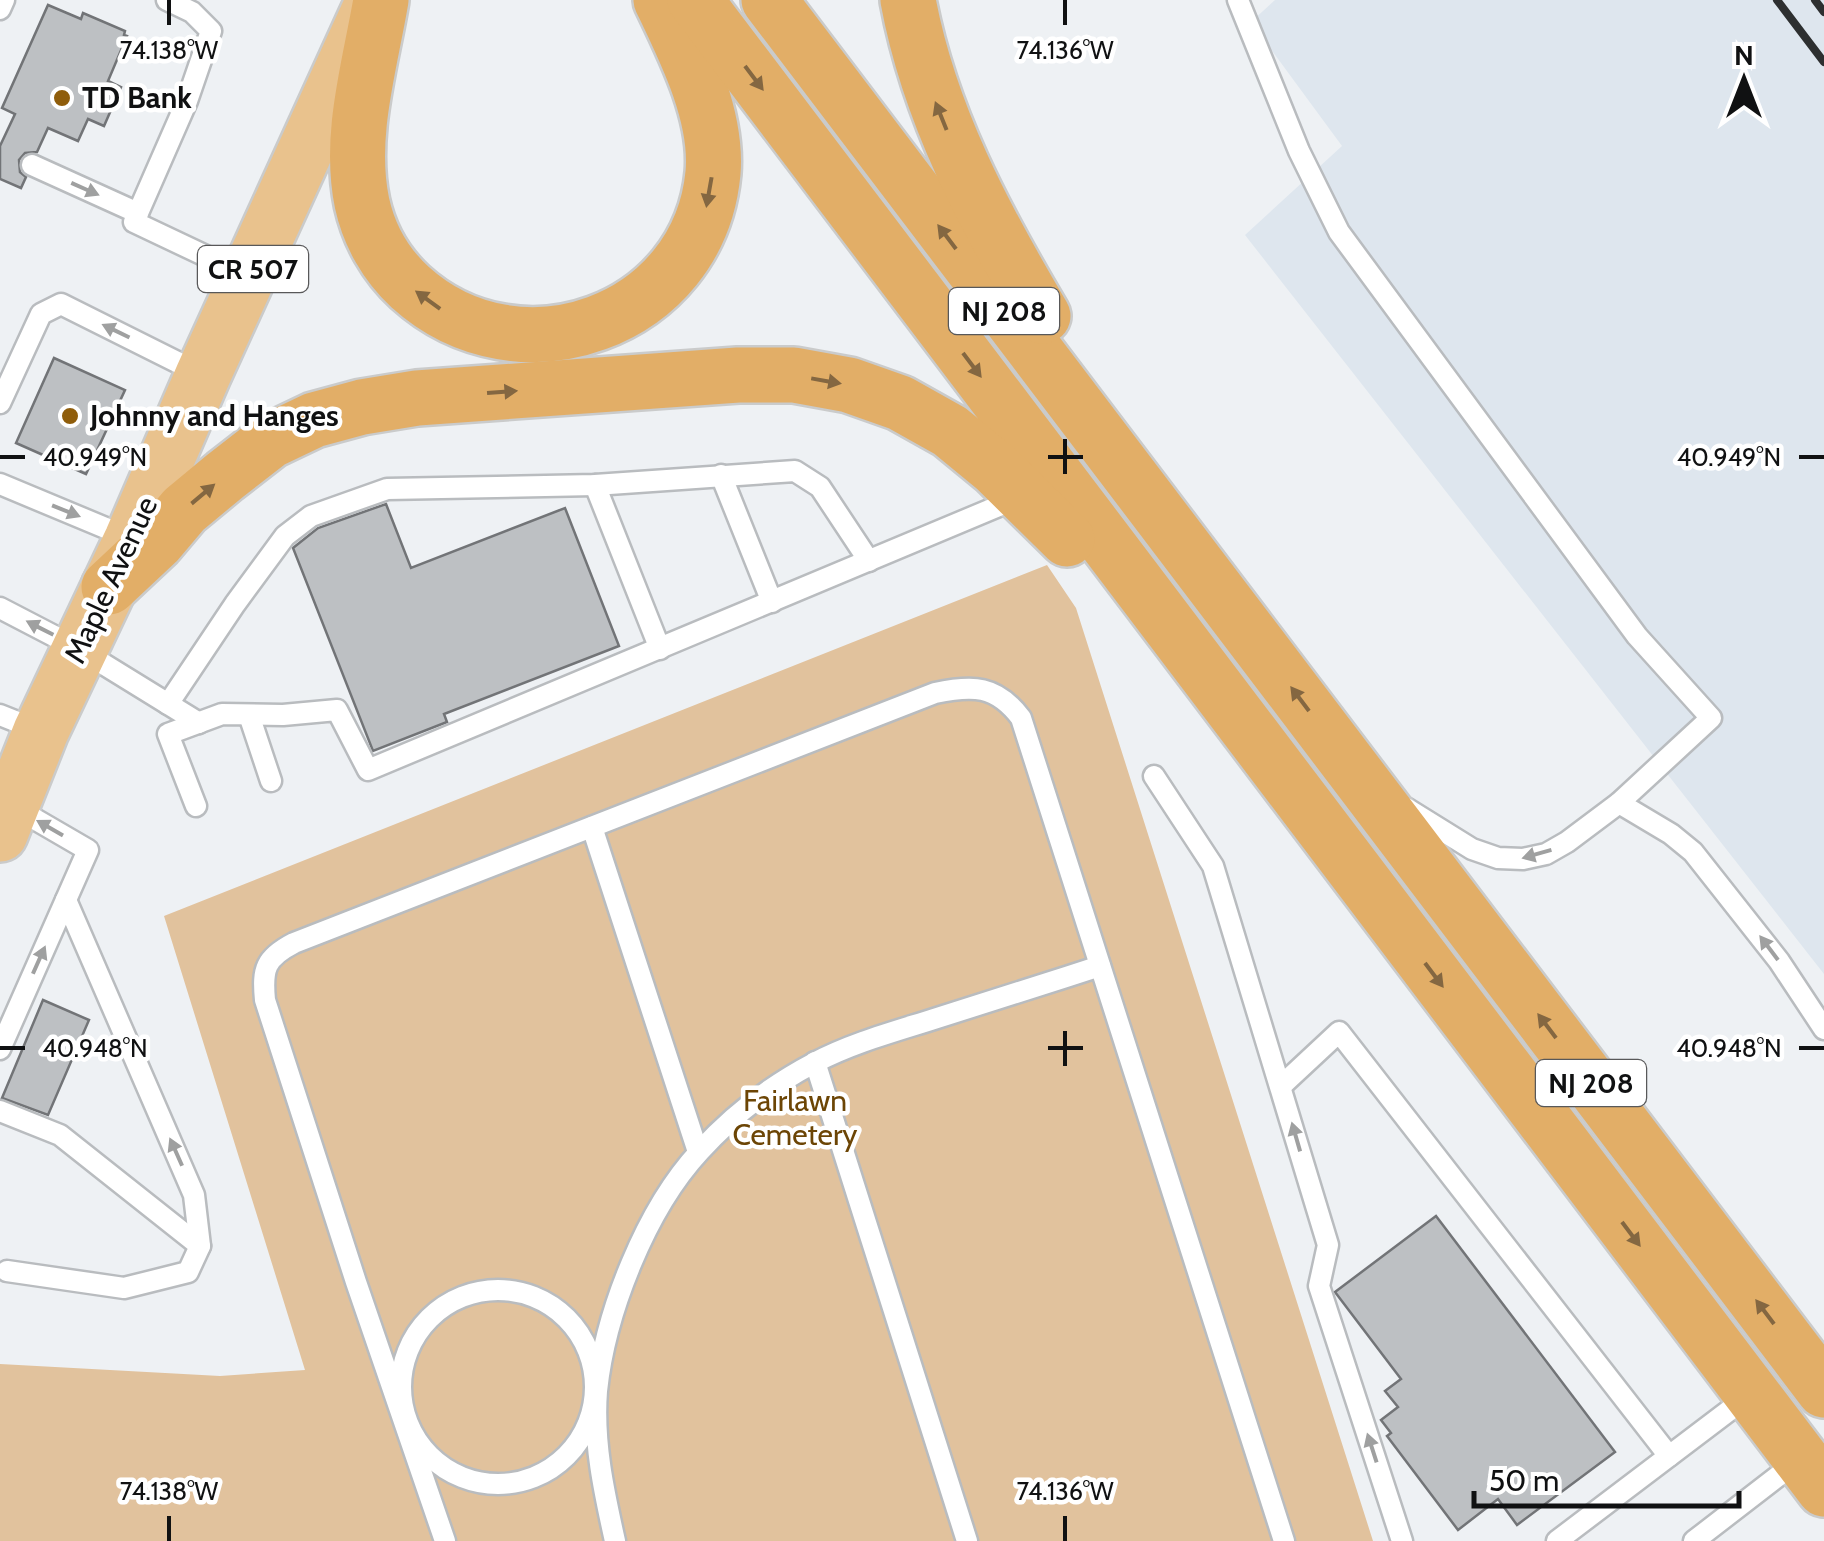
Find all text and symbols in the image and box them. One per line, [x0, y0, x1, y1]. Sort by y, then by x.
north arrow [1694, 30, 1794, 130]
text: 74.138°W [120, 35, 219, 65]
text: 74.136°W [1016, 35, 1114, 65]
text: N [1734, 38, 1754, 72]
one-way arrow [743, 65, 764, 91]
place label: TD Bank [82, 79, 192, 116]
marker: TD Bank [51, 87, 73, 109]
one-way arrow [933, 101, 949, 131]
one-way arrow [701, 177, 716, 209]
one-way arrow [70, 181, 100, 197]
one-way arrow [938, 224, 958, 250]
road number: CR 507 [198, 246, 308, 292]
road number: NJ 208 [949, 288, 1059, 334]
one-way arrow [415, 291, 441, 310]
one-way arrow [101, 323, 130, 340]
one-way arrow [961, 352, 981, 378]
one-way arrow [811, 374, 842, 389]
one-way arrow [487, 383, 519, 399]
place label: Johnny and Hanges [89, 397, 339, 434]
marker: Johnny and Hanges [59, 405, 81, 427]
text: 40.949°N [43, 442, 147, 472]
text: 40.949°N [1677, 442, 1781, 472]
one-way arrow [191, 484, 216, 505]
street label: Maple Avenue [56, 491, 165, 669]
one-way arrow [51, 503, 81, 519]
one-way arrow [25, 620, 54, 637]
one-way arrow [1291, 686, 1311, 712]
one-way arrow [36, 820, 64, 837]
one-way arrow [1521, 847, 1552, 862]
one-way arrow [1760, 935, 1780, 961]
one-way arrow [31, 945, 47, 975]
one-way arrow [1424, 962, 1444, 988]
one-way arrow [1537, 1013, 1557, 1039]
text: 40.948°N [42, 1033, 148, 1063]
text: 40.948°N [1676, 1033, 1782, 1063]
road number: NJ 208 [1536, 1060, 1646, 1106]
park label: Fairlawn Cemetery [732, 1082, 858, 1153]
one-way arrow [1288, 1122, 1303, 1152]
one-way arrow [168, 1137, 184, 1167]
one-way arrow [1620, 1221, 1640, 1247]
one-way arrow [1755, 1299, 1776, 1325]
one-way arrow [1363, 1433, 1378, 1463]
scale bar [1474, 1446, 1739, 1508]
text: 50 m [1489, 1462, 1559, 1499]
text: 74.138°W [120, 1476, 219, 1506]
text: 74.136°W [1016, 1476, 1114, 1506]

